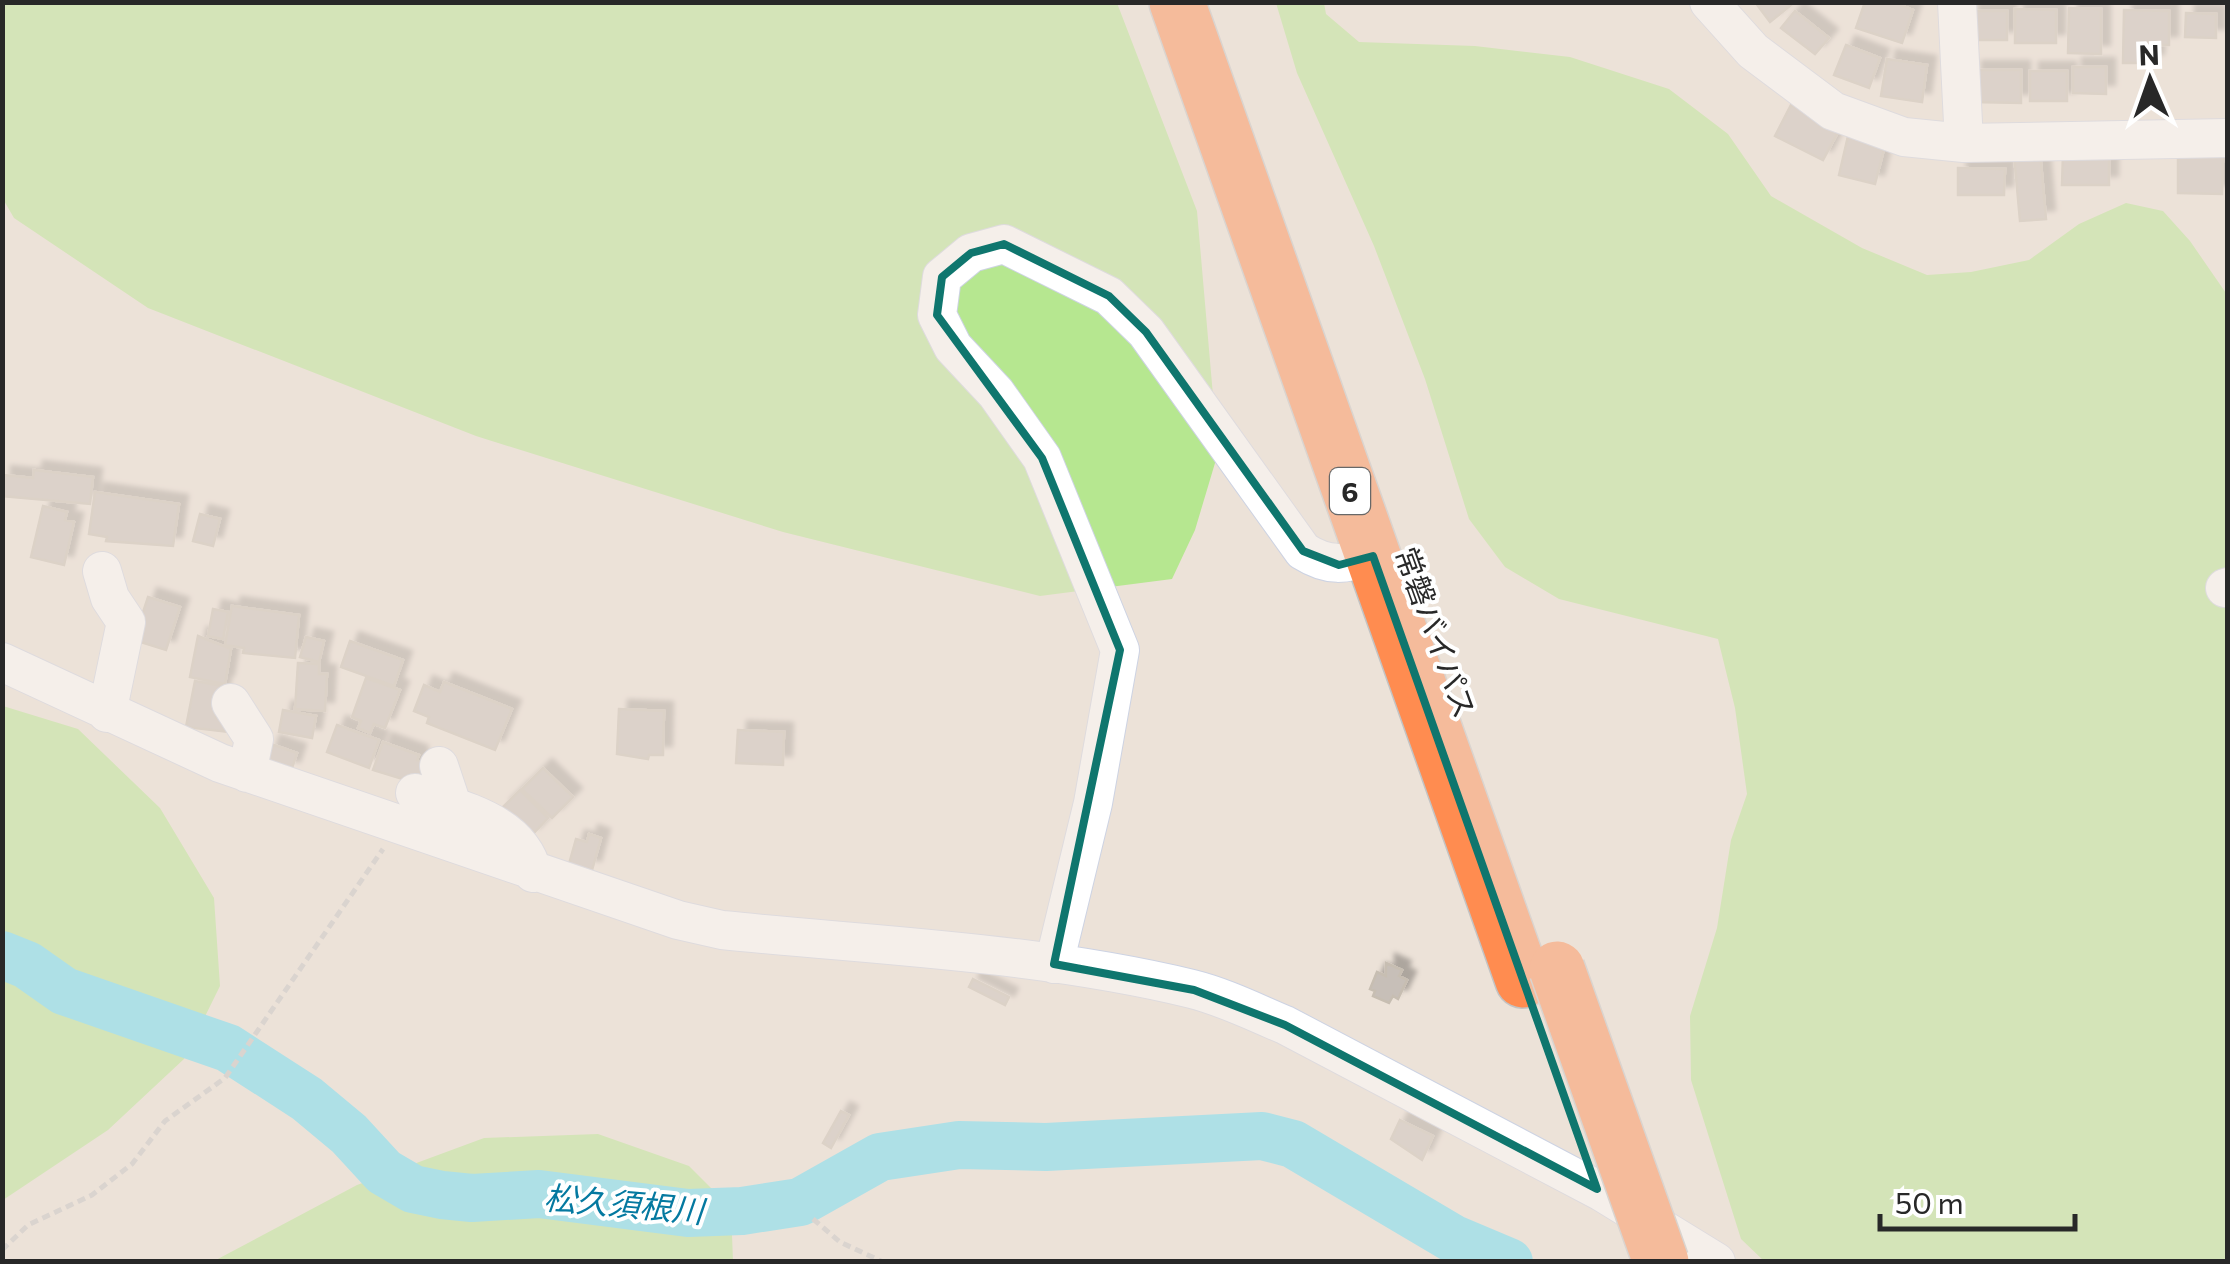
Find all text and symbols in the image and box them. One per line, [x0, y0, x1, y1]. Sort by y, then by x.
north arrow [2100, 30, 2200, 130]
text: N [2138, 37, 2160, 71]
road number: 6 [1330, 468, 1370, 514]
street label: 常磐バイパス [1389, 541, 1485, 723]
scale bar [1880, 1169, 2075, 1231]
water label: 松久須根川 [543, 1176, 708, 1230]
text: 50 m [1895, 1183, 1964, 1220]

